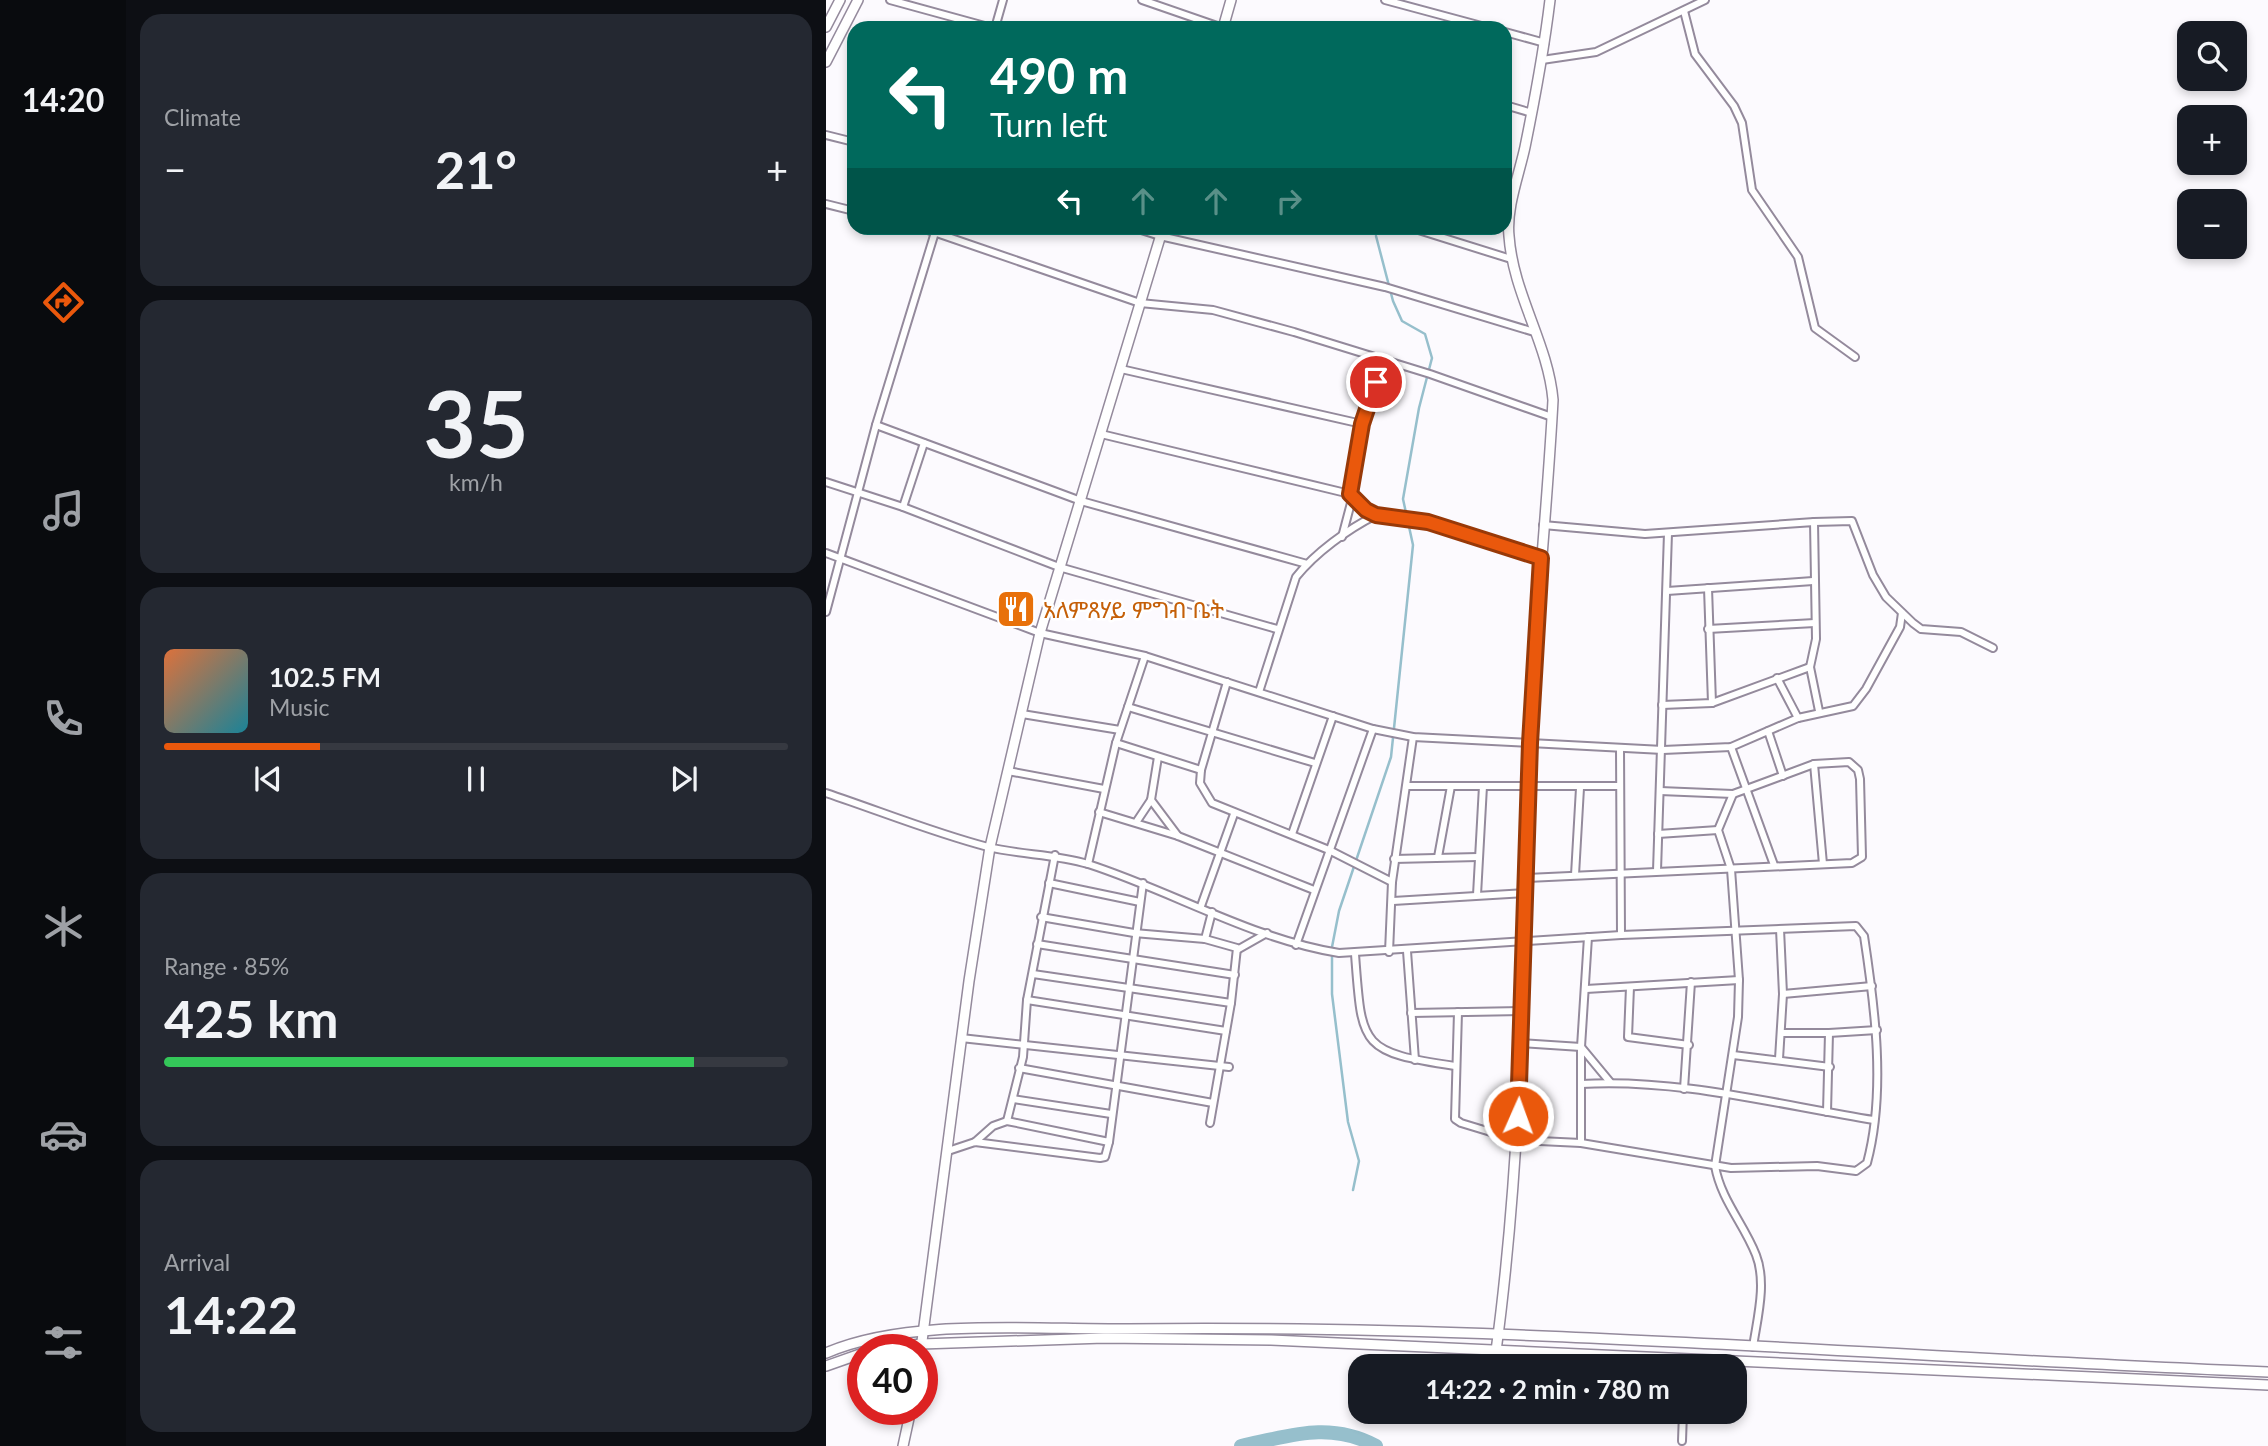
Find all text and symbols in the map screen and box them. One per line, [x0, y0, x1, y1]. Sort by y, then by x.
map controls [2177, 21, 2247, 259]
button: search [2177, 21, 2247, 91]
text: 490 m [990, 46, 1128, 104]
icon: left [875, 49, 966, 140]
text: 14:20 [22, 80, 104, 119]
text: Climate [164, 103, 241, 131]
text: Turn left [990, 105, 1107, 144]
button: + [2177, 105, 2247, 175]
text: 21° [435, 138, 517, 200]
text: − [164, 146, 186, 192]
text: + [766, 146, 788, 192]
icon: left [1051, 182, 1089, 220]
icon: ahead [1124, 182, 1162, 220]
icon: ahead [1197, 182, 1235, 220]
icon: right [1270, 182, 1308, 220]
button: − [2177, 189, 2247, 259]
icon: directions [39, 278, 88, 327]
pin [1346, 352, 1406, 412]
icon: arrive [1357, 363, 1395, 401]
text: 35 [423, 368, 529, 477]
text: km/h [449, 468, 503, 496]
icon: music [39, 486, 88, 535]
restaurant icon: አለምጸሃይ ምግብ ቤት [995, 588, 1037, 630]
place label: አለምጸሃይ ምግብ ቤት [1043, 595, 1224, 623]
text: 102.5 FM [269, 661, 381, 693]
text: Music [269, 693, 329, 721]
icon: phone [39, 694, 88, 743]
icon: previous [249, 760, 287, 798]
icon: pause [457, 760, 495, 798]
icon: next [665, 760, 703, 798]
icon: climate [39, 902, 88, 951]
text: Range · 85% [164, 952, 289, 980]
text: 425 km [164, 987, 338, 1049]
position arrow [1481, 1079, 1555, 1153]
icon: car [39, 1110, 88, 1159]
text: Arrival [164, 1248, 230, 1276]
text: 14:22 [164, 1283, 298, 1345]
icon: filters [39, 1318, 88, 1367]
speed limit sign: 40 [847, 1334, 938, 1425]
text: 14:22 · 2 min · 780 m [1425, 1373, 1670, 1405]

